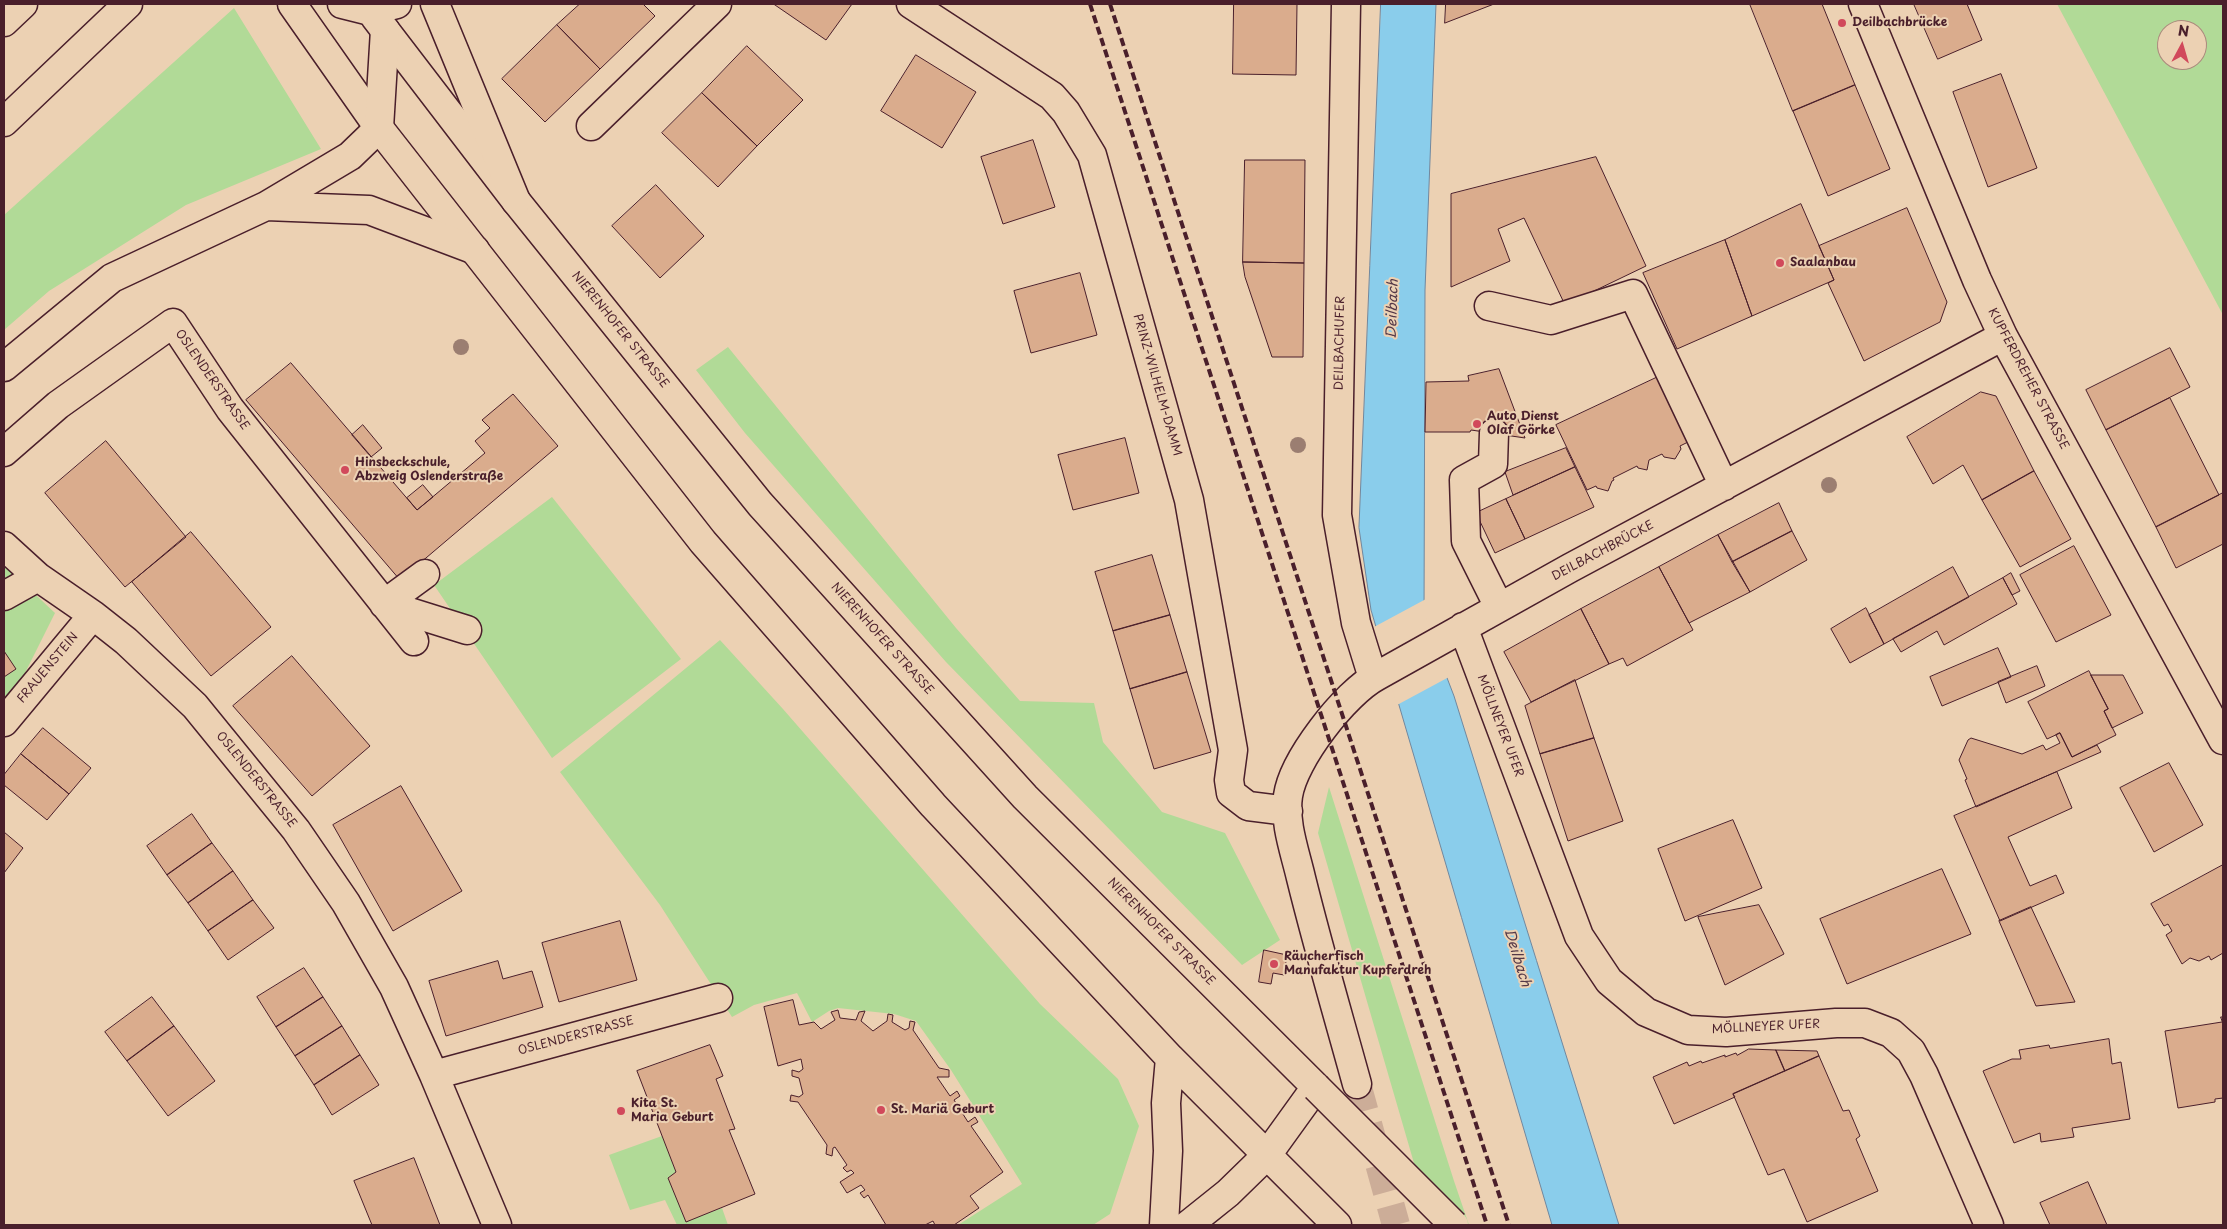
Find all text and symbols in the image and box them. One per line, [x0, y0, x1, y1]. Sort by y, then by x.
place label: Deilbachbrücke [1852, 16, 1947, 30]
marker: Deilbachbrücke [1836, 17, 1848, 29]
north arrow [2157, 20, 2207, 70]
text: N [2177, 20, 2190, 42]
place label: Saalanbau [1790, 256, 1856, 270]
marker: Saalanbau [1774, 257, 1786, 269]
street label: NIERENHOFER STRASSE [569, 269, 671, 391]
water label: Deilbach [1384, 279, 1402, 339]
street label: DEILBACHUFER [1332, 296, 1348, 390]
street label: KUPFERDREHER STRASSE [1985, 306, 2071, 452]
street label: PRINZ-WILHELM-DAMM [1130, 312, 1184, 458]
street label: OSLENDERSTRASSE [172, 327, 252, 433]
place label: Auto Dienst Olaf Görke [1487, 410, 1559, 438]
marker: Auto Dienst Olaf Görke [1471, 418, 1483, 430]
place label: Hinsbeckschule, Abzweig Oslenderstraße [355, 456, 503, 484]
marker: Hinsbeckschule, Abzweig Oslenderstraße [339, 464, 351, 476]
street label: DEILBACHBRÜCKE [1550, 518, 1656, 584]
street label: NIERENHOFER STRASSE [828, 580, 936, 698]
street label: FRAUENSTEIN [14, 630, 82, 706]
street label: MÖLLNEYER UFER [1474, 673, 1526, 779]
street label: OSLENDERSTRASSE [213, 729, 299, 831]
street label: NIERENHOFER STRASSE [1104, 875, 1218, 989]
water label: Deilbach [1500, 927, 1534, 989]
place label: Räucherfisch Manufaktur Kupferdreh [1284, 950, 1431, 978]
marker: Räucherfisch Manufaktur Kupferdreh [1268, 958, 1280, 970]
street label: OSLENDERSTRASSE [516, 1014, 636, 1058]
street label: MÖLLNEYER UFER [1712, 1017, 1820, 1037]
place label: Kita St. Maria Geburt [631, 1097, 714, 1125]
place label: St. Mariä Geburt [891, 1103, 994, 1117]
marker: St. Mariä Geburt [875, 1104, 887, 1116]
marker: Kita St. Maria Geburt [615, 1105, 627, 1117]

